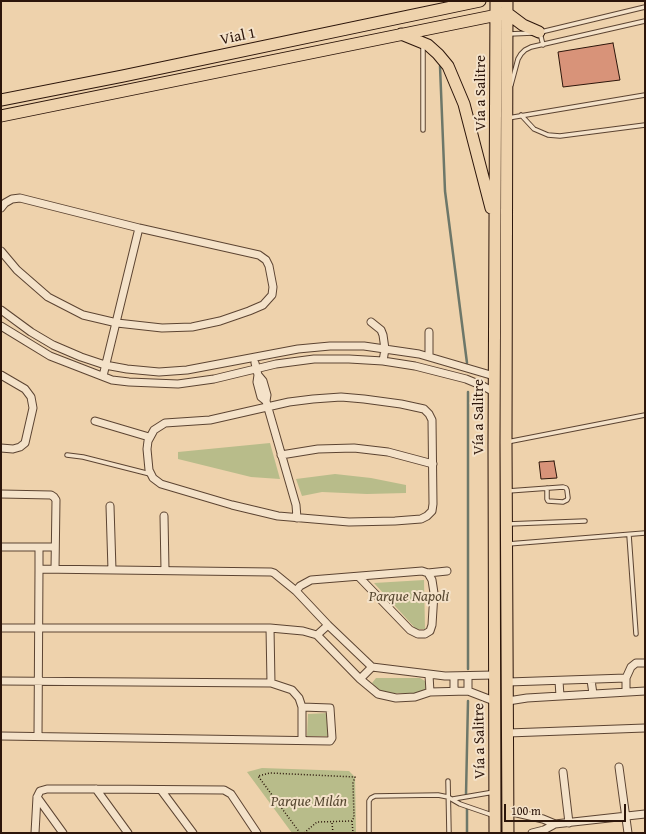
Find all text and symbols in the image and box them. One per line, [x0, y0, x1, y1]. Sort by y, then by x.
street label: Vial 1 [219, 24, 257, 50]
street label: Vía a Salitre [472, 55, 490, 131]
street label: Vía a Salitre [470, 379, 488, 455]
park label: Parque Napoli [369, 588, 449, 606]
street label: Vía a Salitre [470, 703, 490, 779]
park label: Parque Milán [271, 793, 347, 811]
scale bar [506, 796, 628, 822]
text: 100 m [511, 802, 541, 819]

